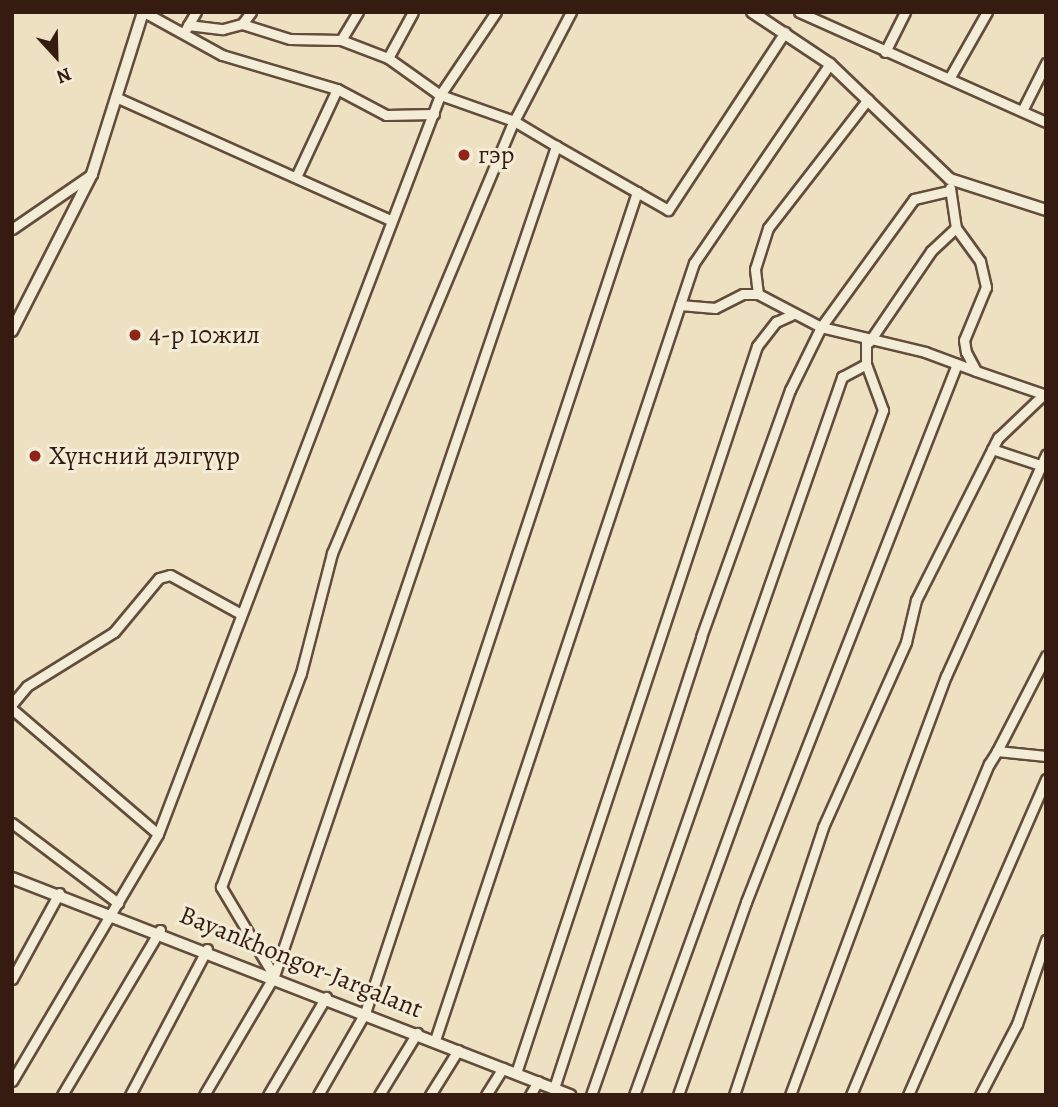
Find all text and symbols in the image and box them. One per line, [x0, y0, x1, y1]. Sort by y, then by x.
north arrow [21, 21, 91, 91]
text: N [53, 61, 75, 90]
place label: гэр [478, 139, 514, 171]
marker: гэр [456, 147, 472, 163]
place label: 4-р 10жил [149, 319, 260, 351]
marker: 4-р 10жил [127, 327, 143, 343]
place label: Хүнсний дэлгүүр [49, 440, 240, 472]
marker: Хүнсний дэлгүүр [27, 448, 43, 464]
street label: Bayankhongor-Jargalant [175, 899, 427, 1025]

